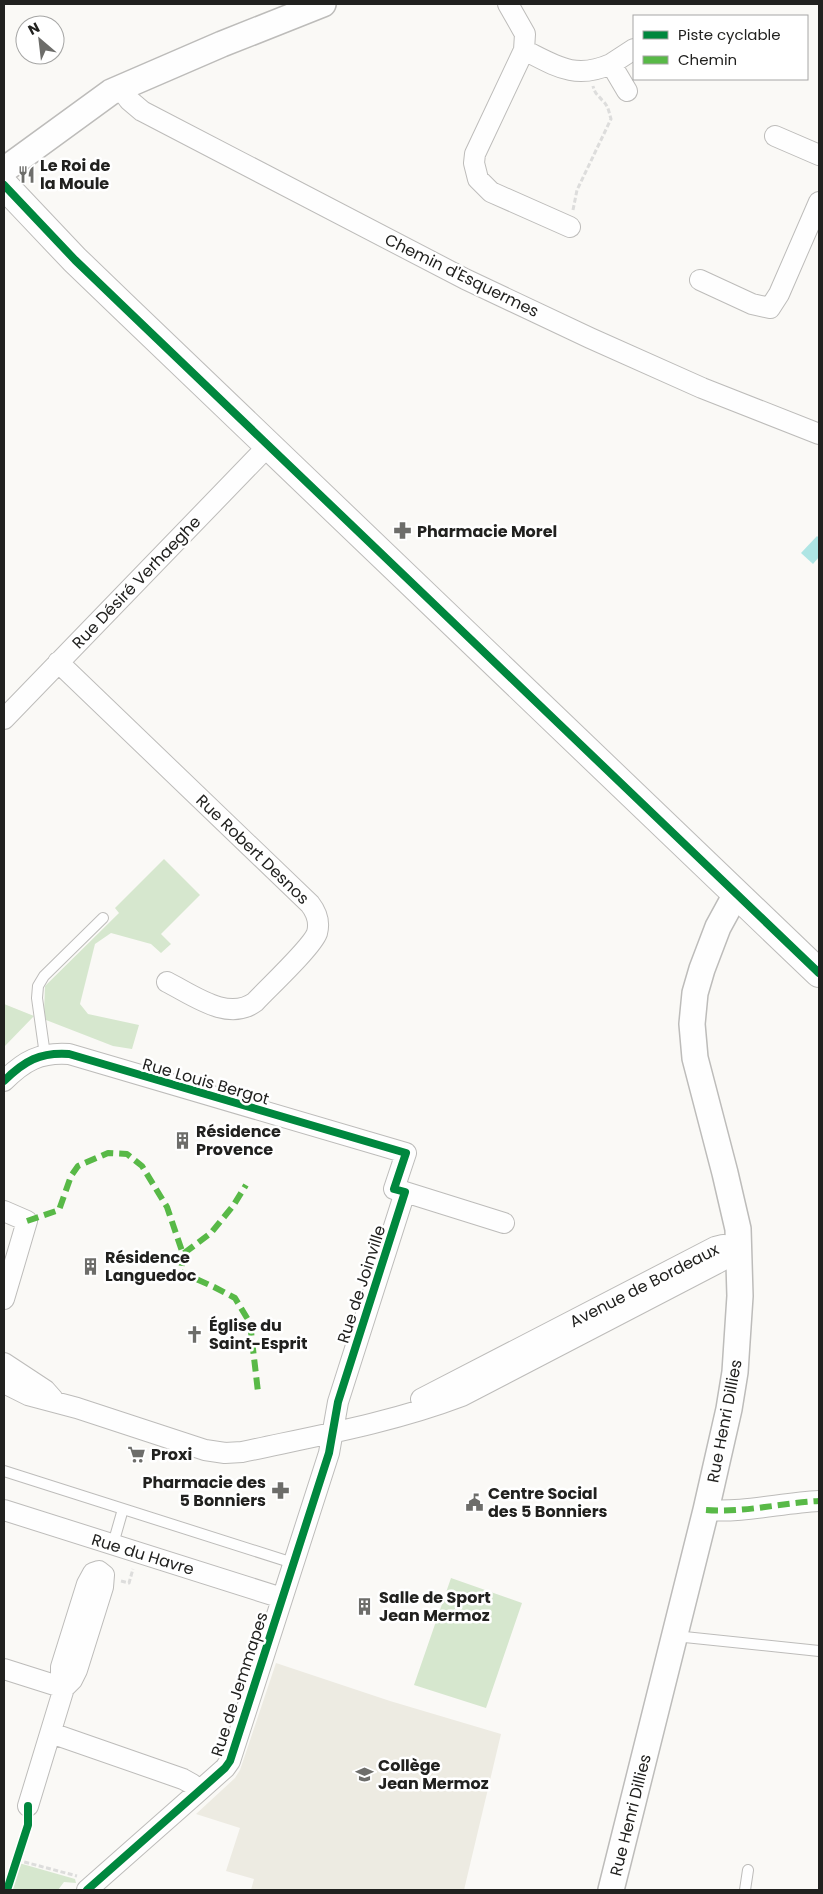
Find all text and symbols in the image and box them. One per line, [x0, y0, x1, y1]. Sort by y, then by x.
north arrow [15, 15, 65, 65]
legend [633, 15, 808, 80]
text: N [25, 17, 43, 40]
text: Piste cyclable [678, 24, 781, 45]
text: Chemin [678, 49, 737, 70]
place label: Le Roi de la Moule [40, 154, 110, 195]
restaurant icon: Le Roi de la Moule [16, 164, 36, 184]
street label: Chemin d'Esquermes [381, 228, 543, 323]
street label: Rue Désiré Verhaeghe [67, 511, 206, 654]
place label: Pharmacie Morel [417, 520, 557, 543]
pharmacy icon: Pharmacie Morel [393, 521, 413, 541]
street label: Rue Robert Desnos [191, 789, 314, 910]
street label: Rue Louis Bergot [140, 1052, 272, 1111]
place label: Résidence Provence [196, 1120, 281, 1161]
building icon: Résidence Provence [172, 1130, 192, 1150]
street label: Rue de Joinville [332, 1222, 391, 1346]
street label: Avenue de Bordeaux [566, 1238, 723, 1333]
place label: Résidence Languedoc [105, 1246, 197, 1287]
building icon: Résidence Languedoc [81, 1256, 101, 1276]
place label: Église du Saint-Esprit [209, 1314, 308, 1355]
church icon: Église du Saint-Esprit [185, 1324, 205, 1344]
street label: Rue Henri Dillies [701, 1358, 748, 1485]
place label: Proxi [151, 1443, 192, 1466]
supermarket icon: Proxi [127, 1444, 147, 1464]
place label: Pharmacie des 5 Bonniers [142, 1471, 266, 1512]
pharmacy icon: Pharmacie des 5 Bonniers [270, 1481, 290, 1501]
place label: Centre Social des 5 Bonniers [488, 1482, 608, 1523]
public building icon: Centre Social des 5 Bonniers [464, 1492, 484, 1512]
street label: Rue du Havre [89, 1528, 197, 1581]
place label: Salle de Sport Jean Mermoz [379, 1586, 491, 1627]
building icon: Salle de Sport Jean Mermoz [355, 1596, 375, 1616]
street label: Rue de Jemmapes [205, 1609, 274, 1759]
street label: Rue Henri Dillies [604, 1752, 657, 1879]
place label: Collège Jean Mermoz [378, 1754, 489, 1795]
school or university icon: Collège Jean Mermoz [354, 1764, 374, 1784]

